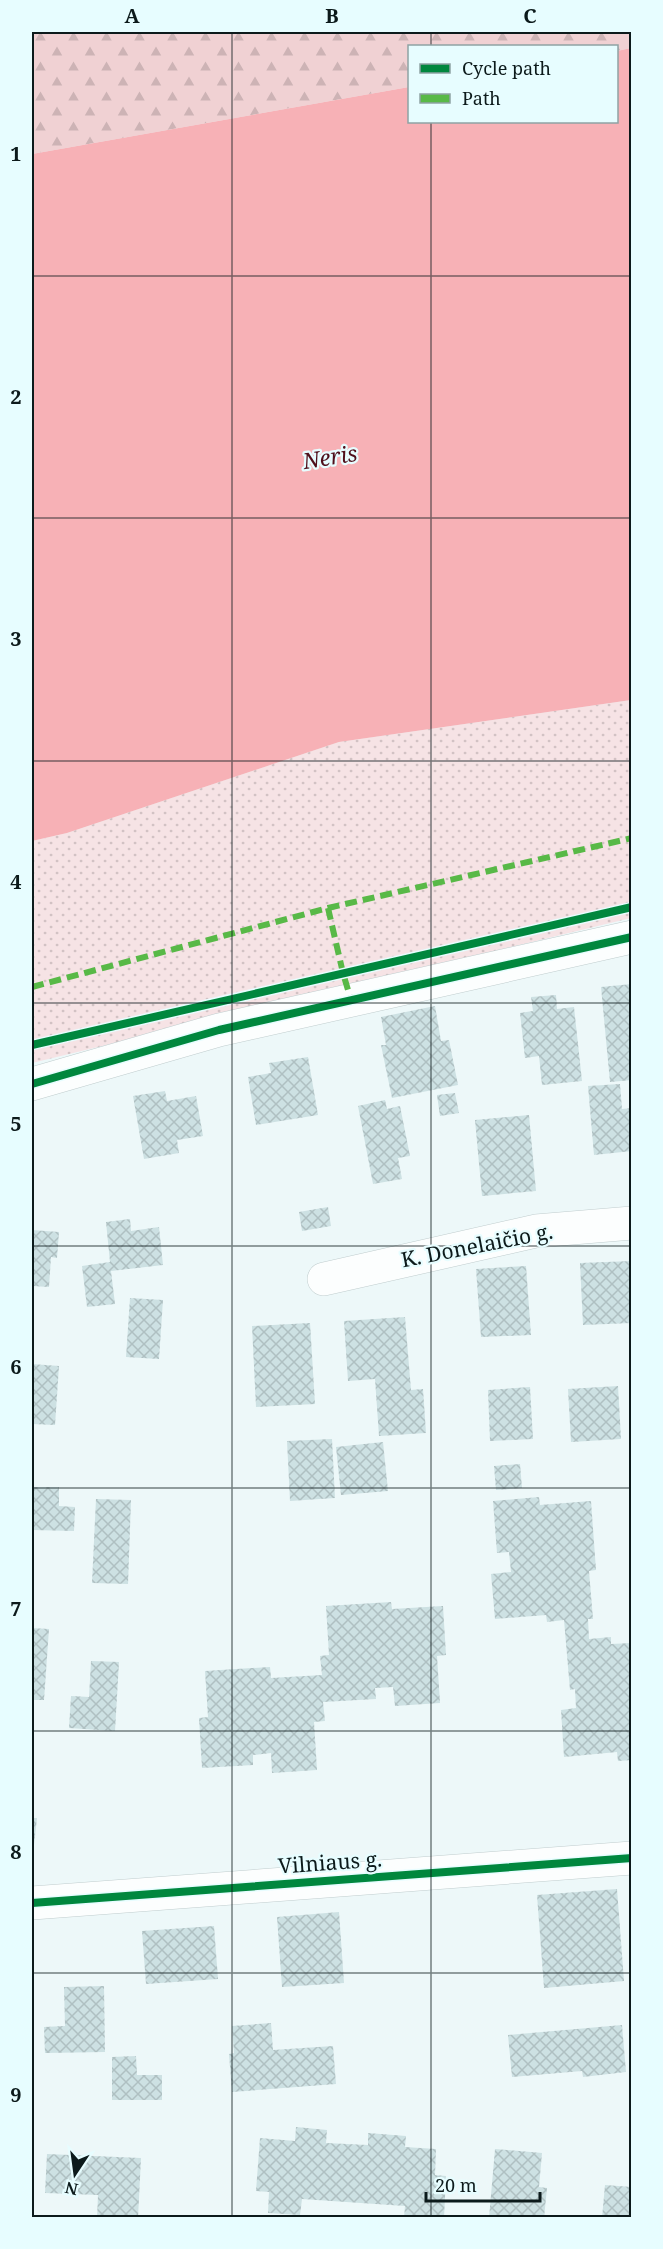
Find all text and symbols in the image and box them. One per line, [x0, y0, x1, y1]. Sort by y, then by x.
text: A [124, 2, 140, 29]
text: B [325, 2, 339, 29]
text: C [523, 2, 537, 29]
legend [408, 45, 618, 123]
text: Cycle path [462, 56, 551, 80]
text: Path [462, 86, 501, 110]
text: 1 [10, 140, 22, 167]
text: 2 [10, 383, 22, 410]
water label: Neris [299, 437, 359, 475]
text: 3 [10, 625, 22, 652]
text: 4 [10, 868, 22, 895]
text: 5 [10, 1110, 22, 1137]
street label: K. Donelaičio g. [399, 1217, 555, 1273]
text: 6 [10, 1353, 22, 1380]
text: 7 [10, 1595, 22, 1622]
text: 8 [10, 1838, 22, 1865]
street label: Vilniaus g. [277, 1844, 383, 1880]
text: 9 [10, 2081, 22, 2108]
north arrow [45, 2144, 105, 2204]
scale bar [426, 2165, 540, 2203]
text: 20 m [435, 2173, 477, 2197]
text: N [63, 2176, 80, 2201]

